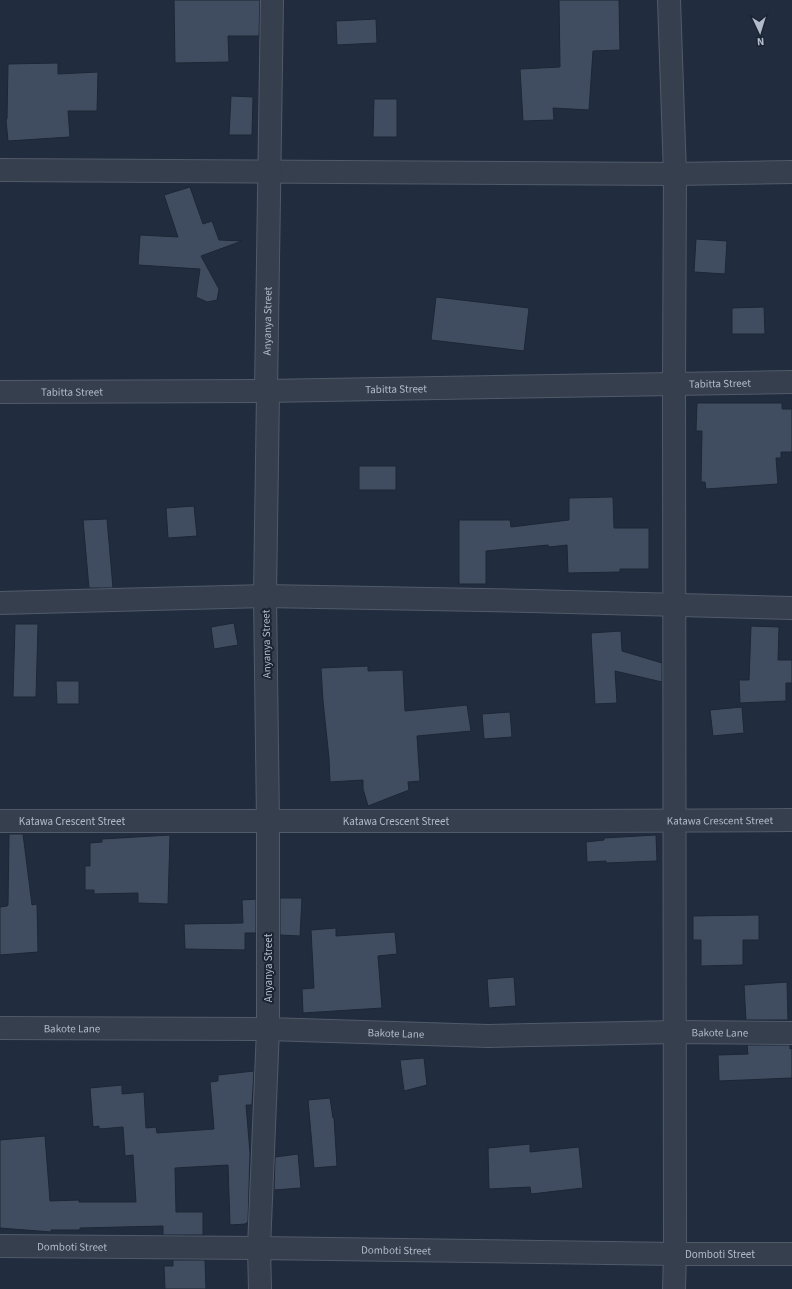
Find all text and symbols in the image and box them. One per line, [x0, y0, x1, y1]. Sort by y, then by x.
north arrow [740, 12, 780, 52]
text: N [756, 34, 765, 49]
street label: Anyanya Street [260, 286, 276, 356]
street label: Tabitta Street [689, 376, 751, 392]
street label: Tabitta Street [365, 381, 427, 397]
street label: Tabitta Street [41, 385, 103, 400]
street label: Anyanya Street [258, 609, 275, 678]
street label: Katawa Crescent Street [667, 813, 773, 829]
street label: Katawa Crescent Street [19, 814, 125, 829]
street label: Katawa Crescent Street [343, 814, 449, 829]
street label: Anyanya Street [261, 933, 276, 1002]
street label: Bakote Lane [44, 1021, 101, 1036]
street label: Bakote Lane [367, 1025, 425, 1042]
street label: Bakote Lane [691, 1025, 749, 1041]
street label: Domboti Street [37, 1239, 107, 1255]
street label: Domboti Street [361, 1242, 431, 1258]
street label: Domboti Street [685, 1247, 755, 1262]

